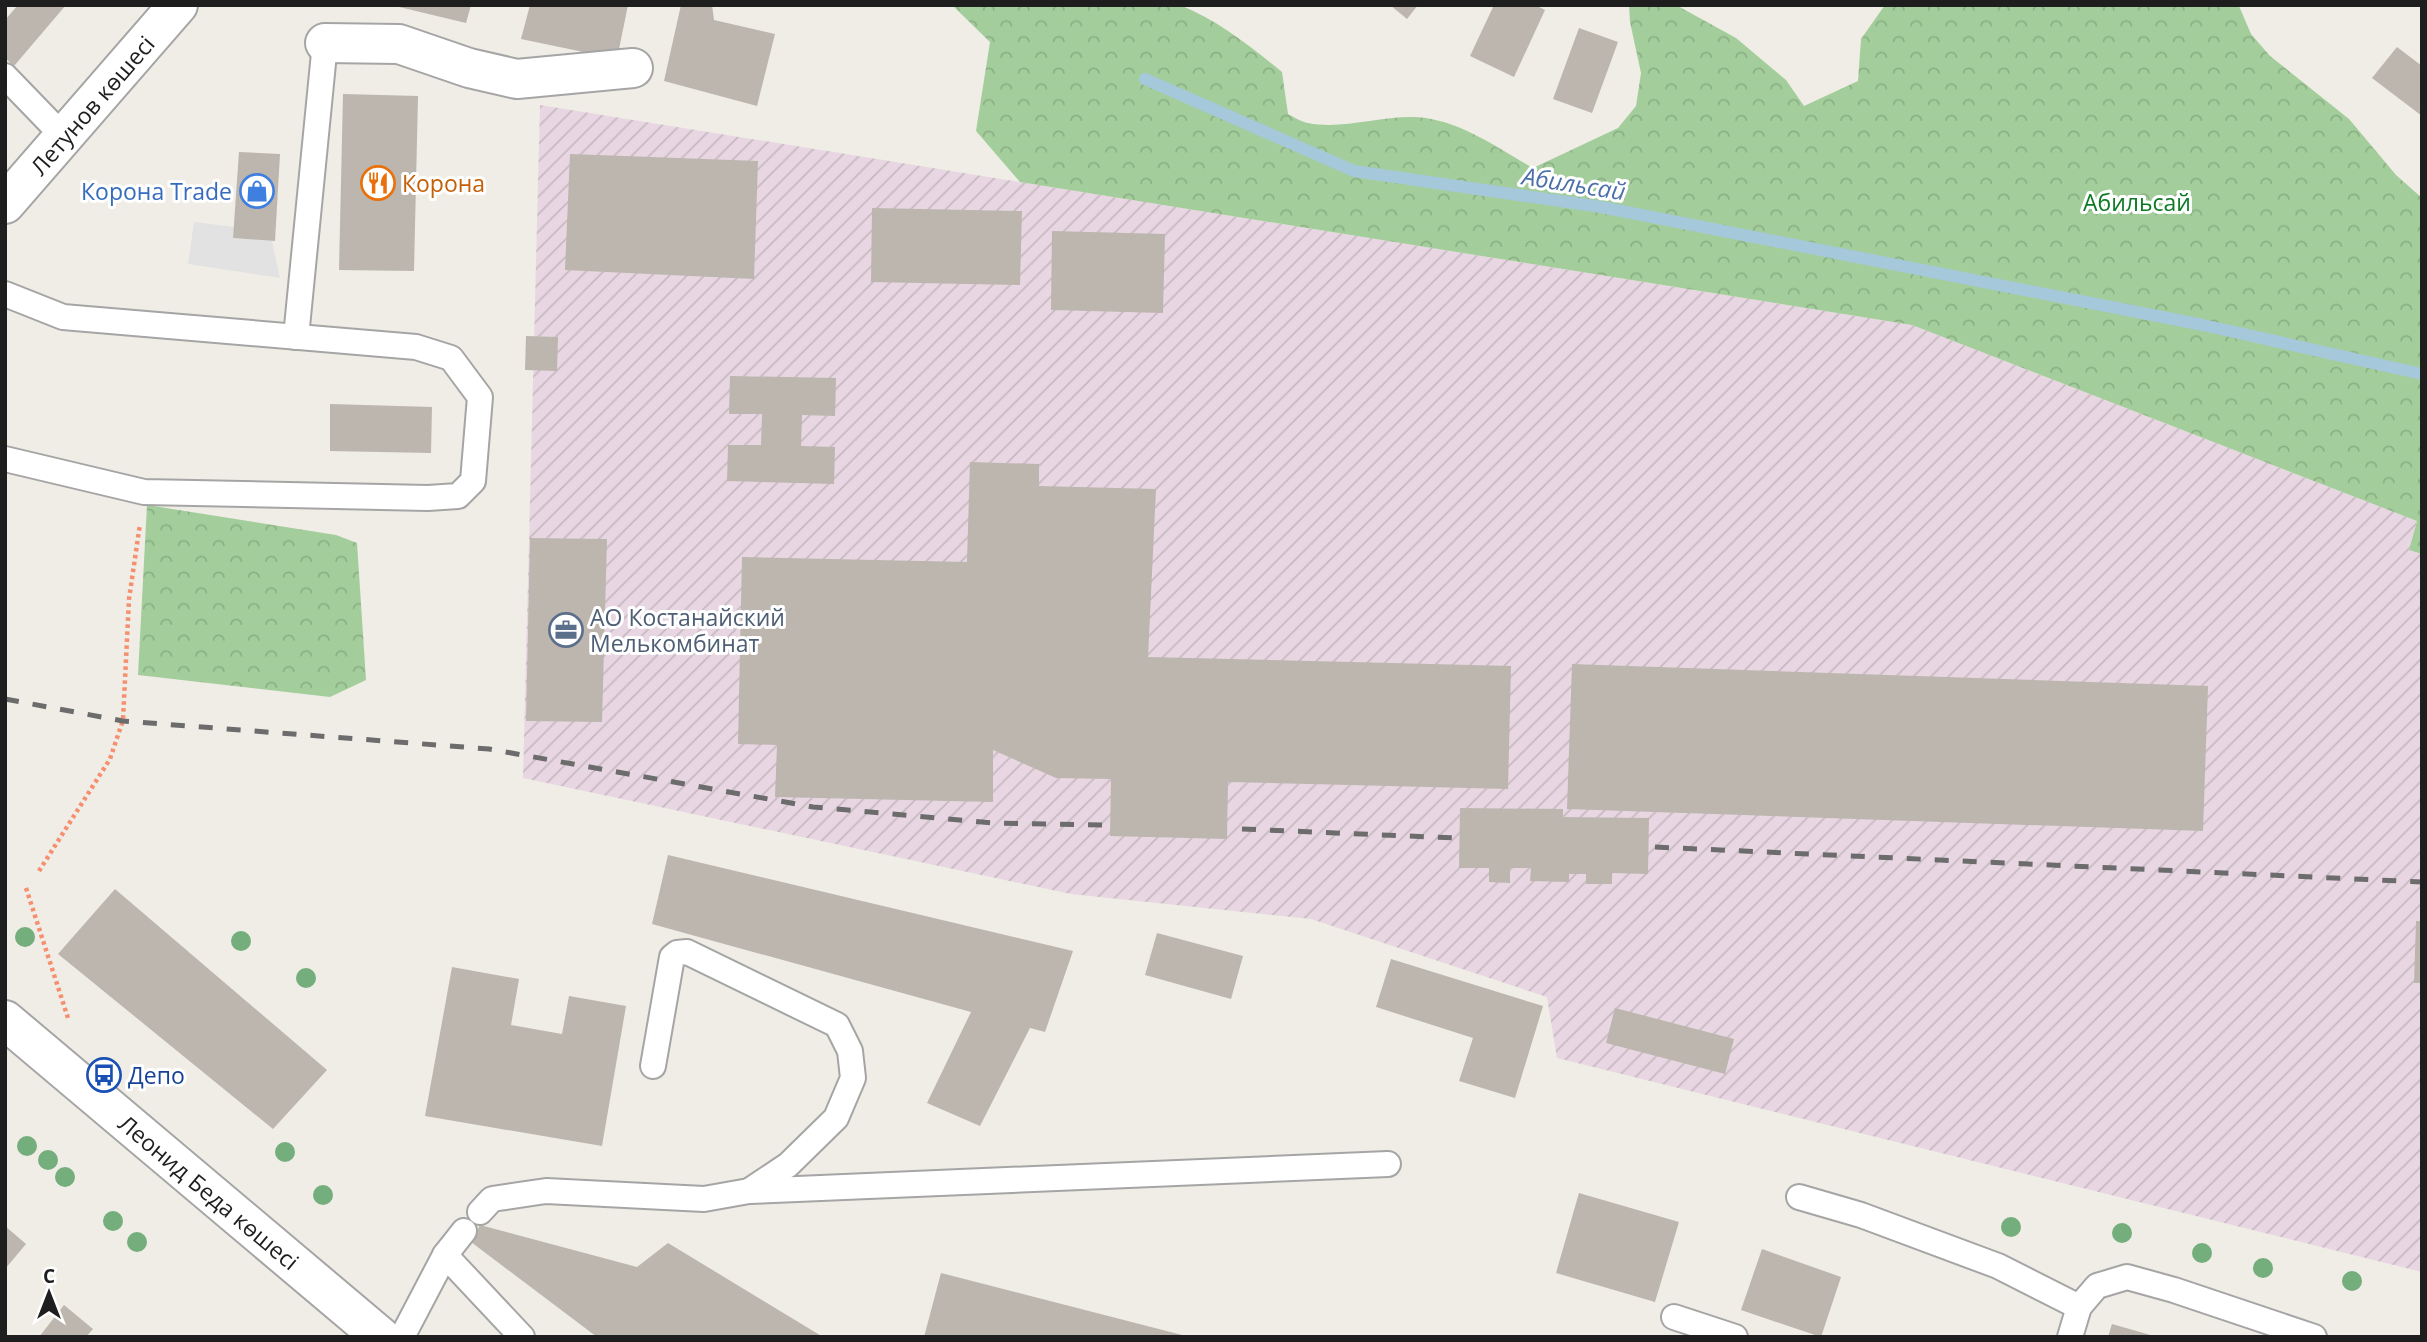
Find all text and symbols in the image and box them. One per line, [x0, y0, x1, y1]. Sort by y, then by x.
street label: Летунов көшесі [23, 28, 161, 182]
water label: Абильсай [1518, 158, 1628, 207]
restaurant icon: Корона [359, 164, 397, 202]
place label: Корона [402, 167, 485, 199]
shop icon: Корона Trade [238, 172, 276, 210]
place label: Корона Trade [81, 175, 232, 207]
park label: Абильсай [2083, 186, 2191, 218]
place label: АО Костанайский Мелькомбинат [590, 601, 785, 659]
office icon: АО Костанайский Мелькомбинат [547, 611, 585, 649]
bus stop icon: Депо [85, 1056, 123, 1094]
place label: Депо [128, 1059, 185, 1091]
street label: Леонид Беда көшесі [112, 1107, 306, 1277]
north arrow [14, 1258, 84, 1328]
text: С [43, 1263, 55, 1289]

